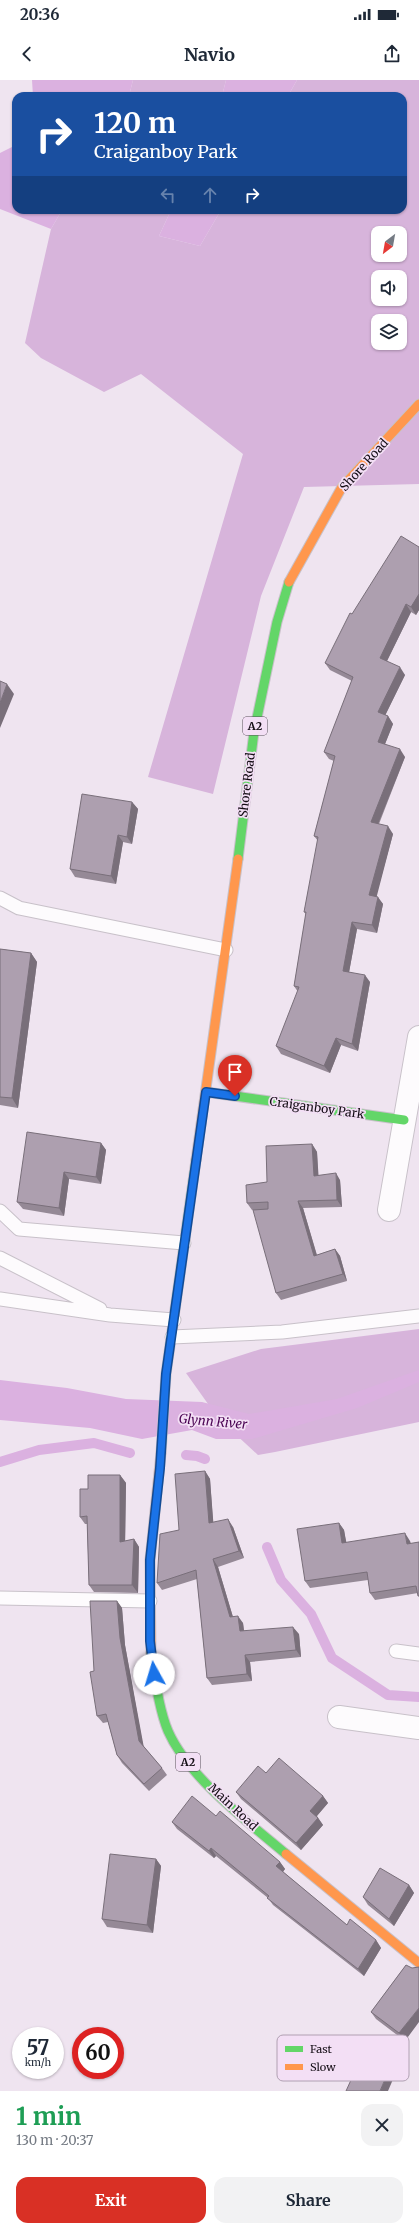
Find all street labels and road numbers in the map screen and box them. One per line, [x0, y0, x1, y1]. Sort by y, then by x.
street label: Shore Road [336, 435, 391, 494]
road number: A2 [243, 717, 267, 735]
street label: Shore Road [235, 752, 258, 818]
street label: Craiganboy Park [269, 1093, 366, 1122]
road number: A2 [176, 1753, 200, 1771]
street label: Main Road [205, 1780, 261, 1833]

